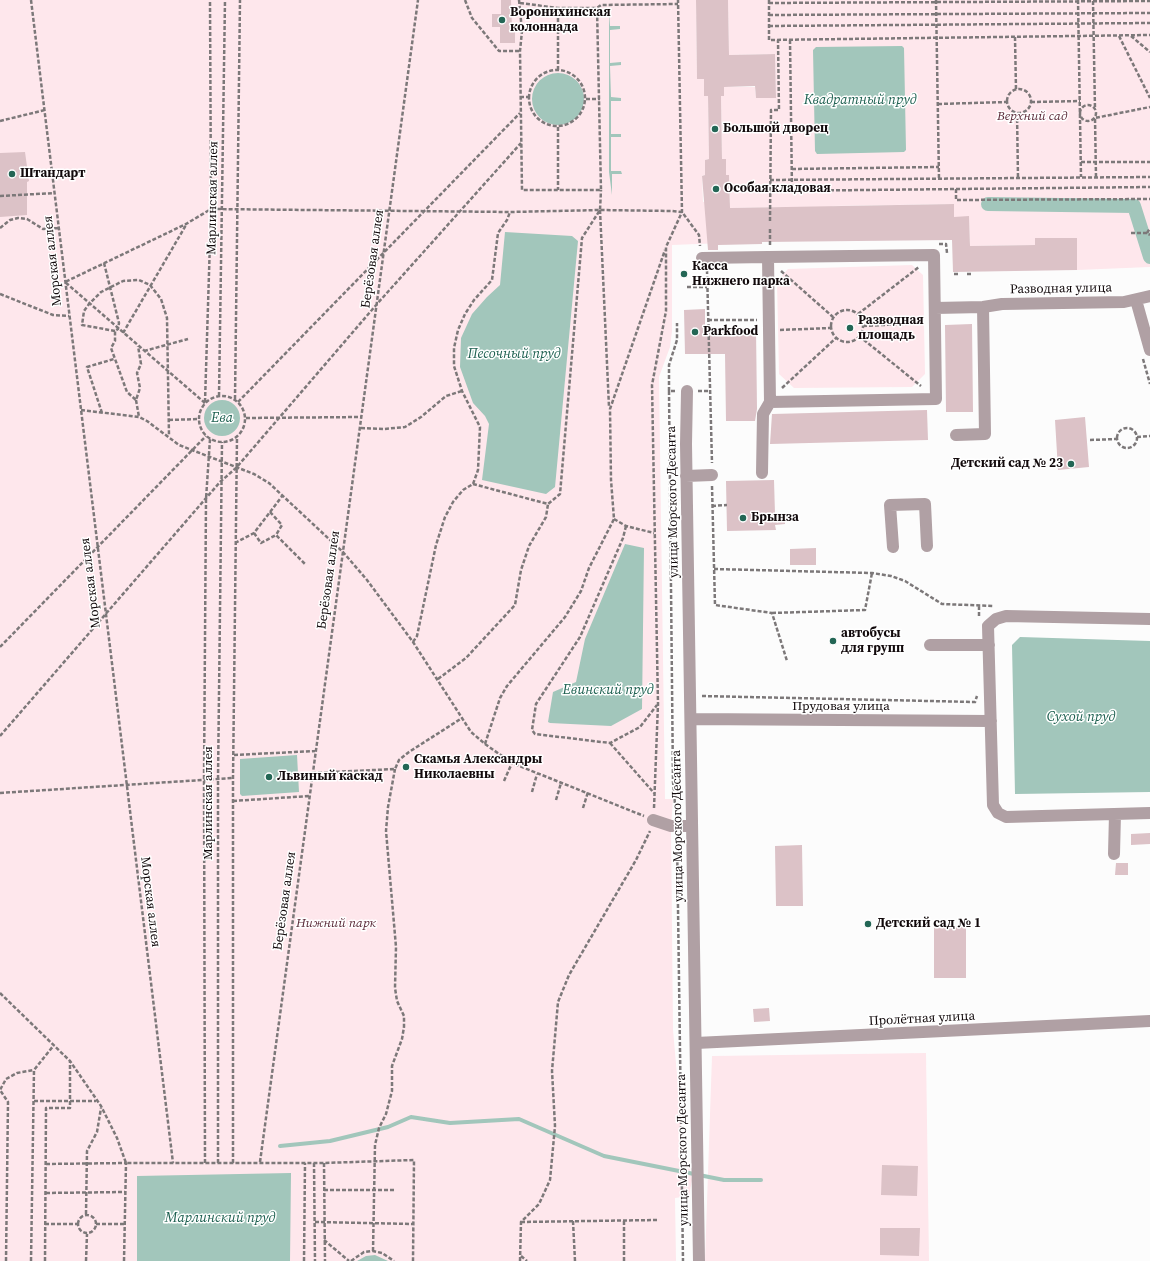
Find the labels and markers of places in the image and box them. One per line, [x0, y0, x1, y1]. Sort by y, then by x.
place label: Воронихинская колоннада [510, 5, 611, 36]
marker: Воронихинская колоннада [497, 15, 507, 25]
place label: Большой дворец [723, 121, 829, 137]
marker: Большой дворец [710, 124, 720, 134]
place label: Штандарт [20, 166, 86, 182]
marker: Штандарт [7, 169, 17, 179]
place label: Особая кладовая [724, 181, 831, 197]
marker: Особая кладовая [711, 184, 721, 194]
place label: Касса Нижнего парка [692, 259, 790, 290]
marker: Касса Нижнего парка [679, 269, 689, 279]
place label: Разводная площадь [858, 313, 924, 344]
marker: Разводная площадь [845, 323, 855, 333]
place label: Parkfood [703, 324, 758, 340]
marker: Parkfood [690, 327, 700, 337]
place label: Детский сад № 23 [951, 456, 1063, 472]
marker: Детский сад № 23 [1066, 459, 1076, 469]
place label: Брынза [751, 510, 799, 526]
marker: Брынза [738, 513, 748, 523]
place label: автобусы для групп [841, 626, 904, 657]
marker: автобусы для групп [828, 636, 838, 646]
place label: Скамья Александры Николаевны [414, 752, 542, 783]
marker: Скамья Александры Николаевны [401, 762, 411, 772]
place label: Львиный каскад [277, 769, 383, 785]
marker: Львиный каскад [264, 772, 274, 782]
place label: Детский сад № 1 [876, 916, 981, 932]
marker: Детский сад № 1 [863, 919, 873, 929]

